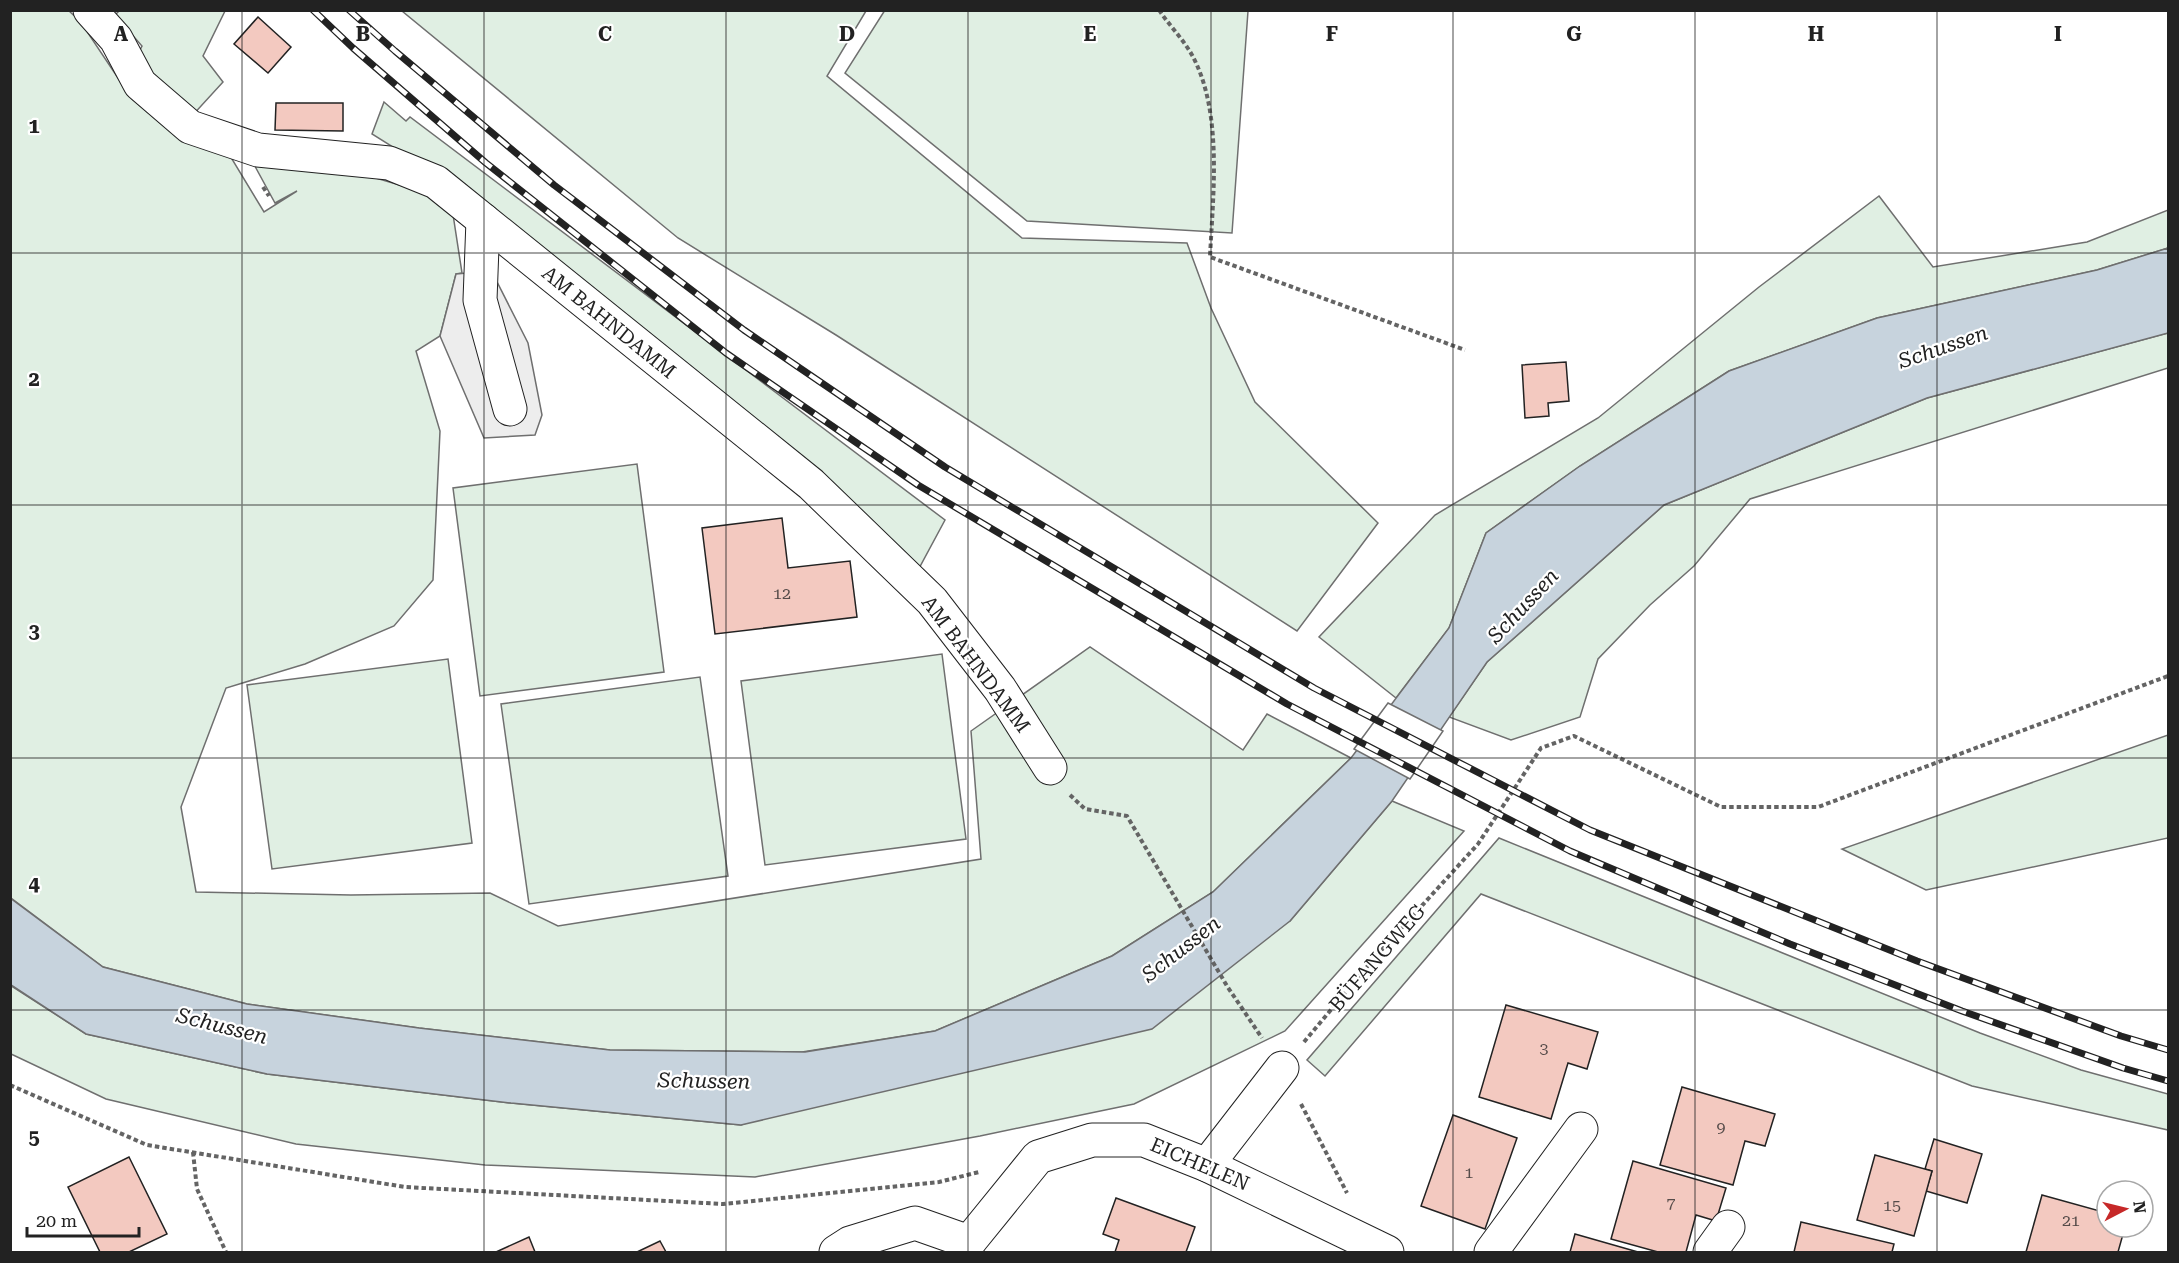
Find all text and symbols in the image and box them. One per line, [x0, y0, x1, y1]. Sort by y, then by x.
text: A [114, 22, 129, 46]
text: B [356, 22, 370, 46]
text: C [598, 22, 612, 46]
text: D [839, 22, 855, 46]
text: E [1084, 22, 1097, 46]
text: F [1326, 22, 1338, 46]
text: G [1566, 22, 1582, 46]
text: H [1808, 22, 1824, 46]
text: I [2054, 22, 2062, 46]
text: 1 [28, 114, 40, 138]
street label: AM BAHNDAMM [537, 261, 681, 383]
water label: Schussen [1894, 321, 1991, 374]
text: 2 [28, 367, 40, 391]
water label: Schussen [1482, 564, 1563, 649]
house number: 12 [773, 584, 791, 603]
street label: AM BAHNDAMM [917, 591, 1035, 737]
text: 3 [28, 619, 40, 643]
text: 4 [28, 872, 40, 896]
street label: BÜFANGWEG [1324, 899, 1431, 1017]
water label: Schussen [1136, 911, 1225, 988]
water label: Schussen [173, 1003, 270, 1049]
house number: 3 [1540, 1039, 1549, 1058]
water label: Schussen [656, 1068, 751, 1094]
house number: 9 [1717, 1118, 1726, 1137]
text: 5 [28, 1125, 40, 1149]
street label: EICHELEN [1147, 1132, 1253, 1196]
house number: 1 [1465, 1163, 1474, 1182]
north arrow [2095, 1179, 2155, 1239]
house number: 7 [1667, 1193, 1676, 1212]
house number: 15 [1883, 1196, 1901, 1215]
scale bar [27, 1200, 140, 1238]
text: N [2129, 1200, 2150, 1215]
text: 20 m [36, 1210, 77, 1231]
house number: 21 [2062, 1211, 2080, 1230]

